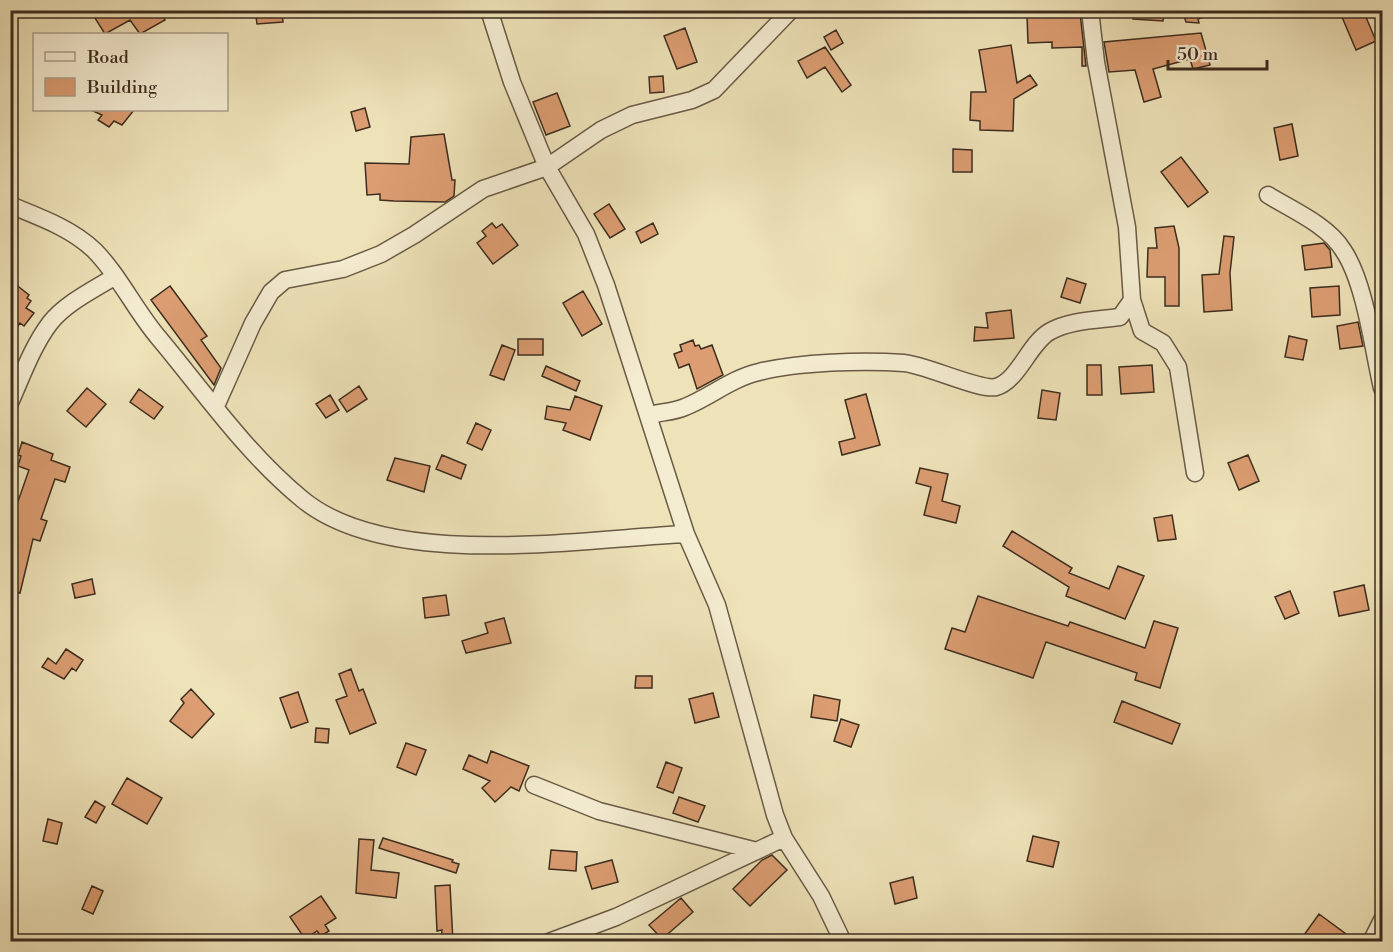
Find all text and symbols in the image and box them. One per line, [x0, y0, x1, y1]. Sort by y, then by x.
legend [33, 33, 228, 111]
scale bar [1168, 33, 1267, 71]
text: 50 m [1177, 43, 1219, 66]
text: Road [87, 46, 130, 69]
text: Building [86, 76, 158, 99]

